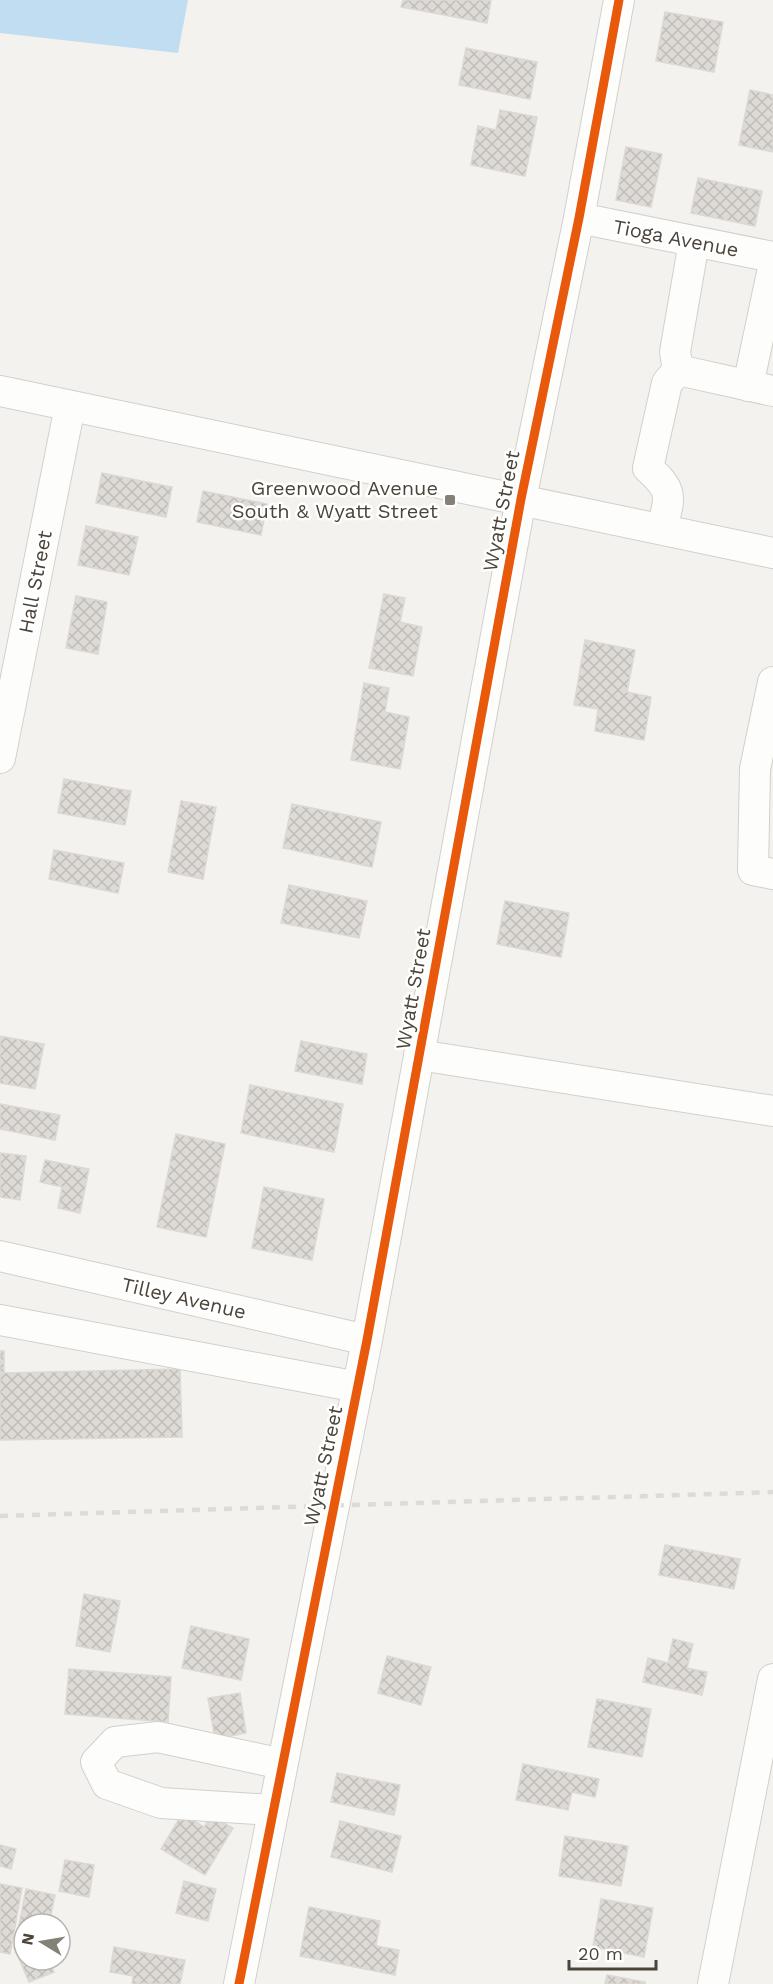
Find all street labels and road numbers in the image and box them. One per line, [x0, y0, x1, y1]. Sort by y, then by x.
street label: Tioga Avenue [611, 214, 741, 262]
street label: Wyatt Street [478, 448, 525, 574]
street label: Hall Street [13, 528, 57, 636]
street label: Wyatt Street [391, 926, 436, 1052]
street label: Tilley Avenue [119, 1272, 249, 1324]
street label: Wyatt Street [299, 1403, 348, 1529]

